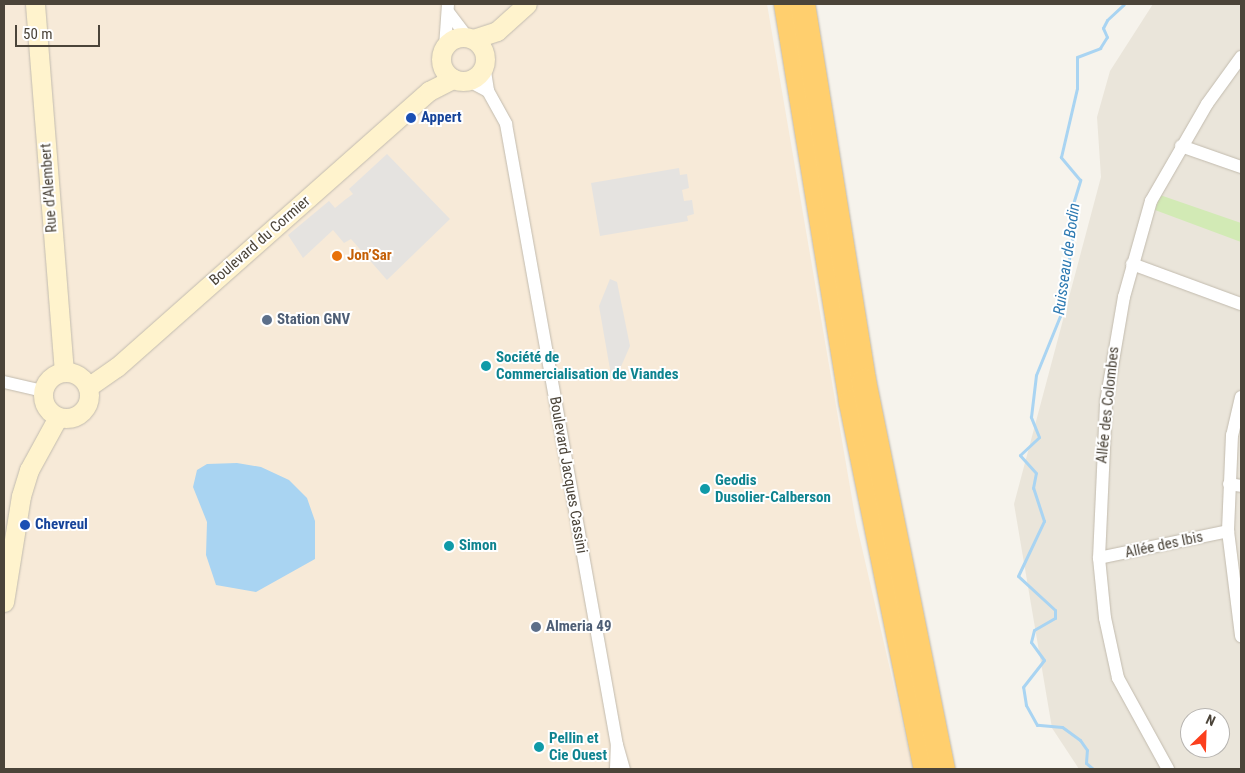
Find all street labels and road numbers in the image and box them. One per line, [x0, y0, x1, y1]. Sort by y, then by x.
street label: Rue d’Alembert [37, 143, 61, 233]
street label: Boulevard du Cormier [206, 192, 314, 290]
street label: Allée des Colombes [1093, 346, 1123, 464]
street label: Boulevard Jacques Cassini [545, 395, 591, 555]
street label: Allée des Ibis [1123, 528, 1205, 562]

